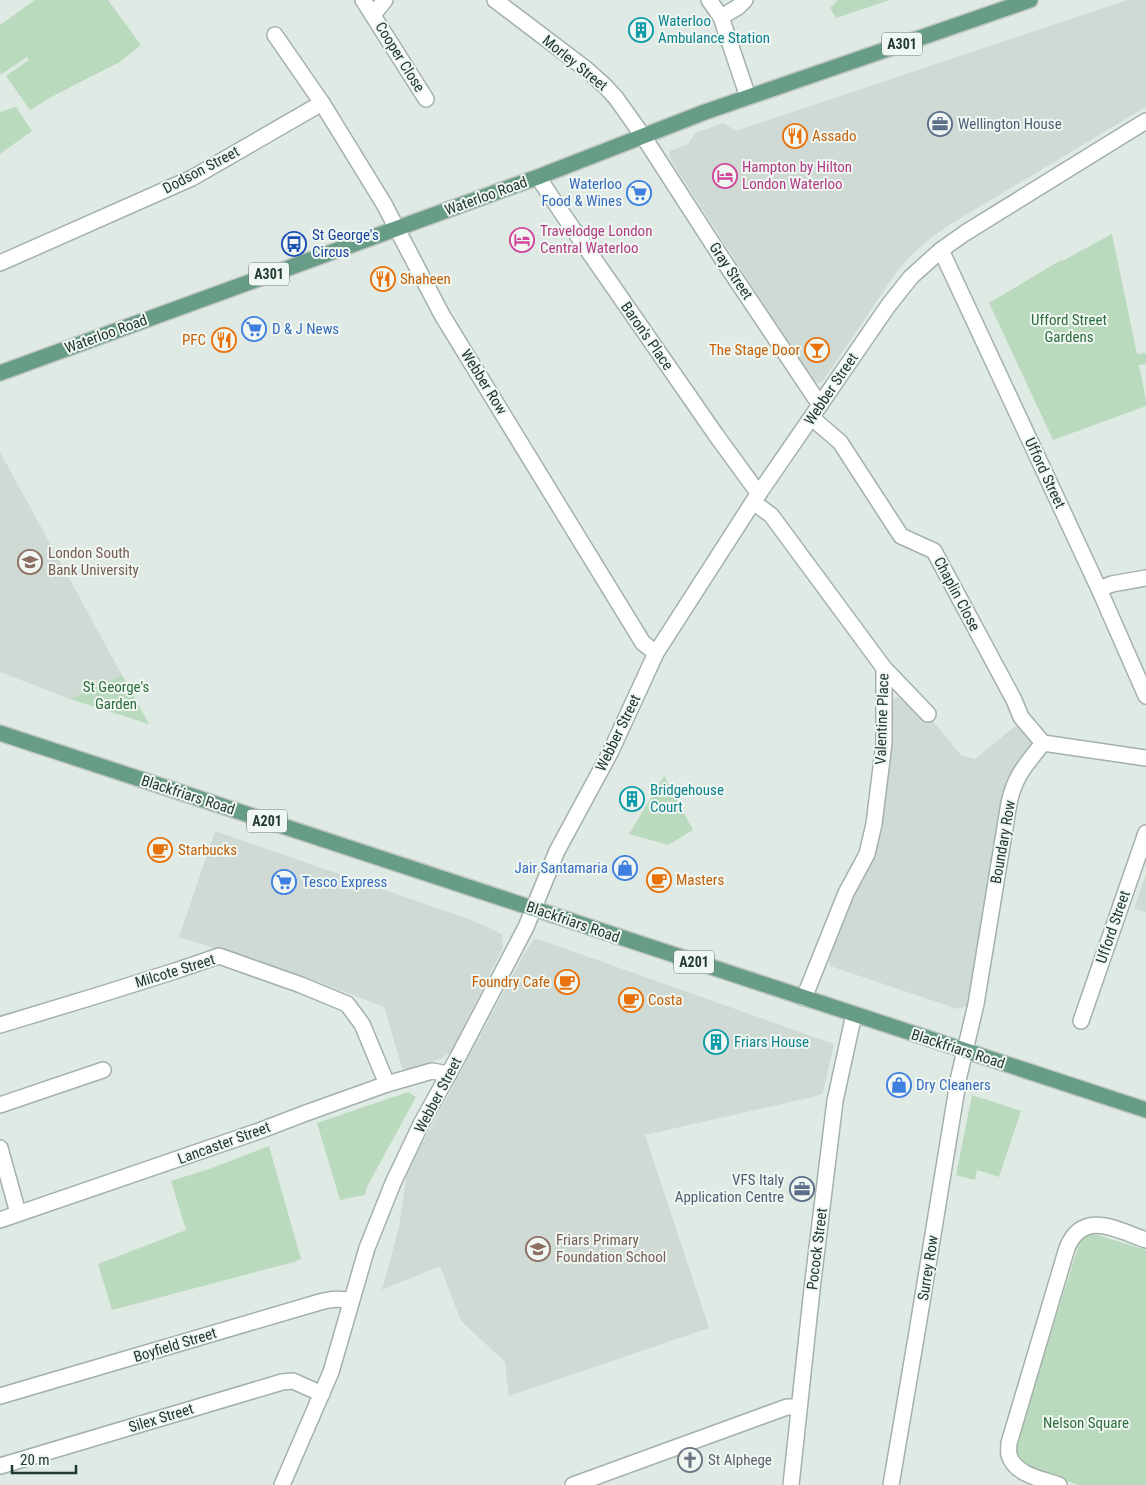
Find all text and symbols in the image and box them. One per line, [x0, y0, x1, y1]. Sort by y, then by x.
place label: Waterloo Ambulance Station [658, 12, 770, 47]
building icon: Waterloo Ambulance Station [628, 17, 654, 43]
street label: Cooper Close [371, 19, 429, 95]
street label: Morley Street [539, 31, 611, 95]
road number: A301 [882, 33, 922, 56]
office icon: Wellington House [927, 111, 953, 137]
place label: Wellington House [958, 115, 1062, 133]
restaurant icon: Assado [782, 123, 808, 149]
place label: Assado [812, 127, 857, 145]
street label: Dodson Street [160, 142, 242, 198]
place label: Hampton by Hilton London Waterloo [742, 158, 852, 193]
hotel icon: Hampton by Hilton London Waterloo [712, 163, 738, 189]
street label: Waterloo Road [442, 173, 530, 219]
place label: Waterloo Food & Wines [541, 175, 622, 210]
supermarket icon: Waterloo Food & Wines [626, 180, 652, 206]
place label: Travelodge London Central Waterloo [540, 222, 652, 257]
place label: St George's Circus [312, 226, 379, 261]
hotel icon: Travelodge London Central Waterloo [509, 227, 535, 253]
bus stop icon: St George's Circus [281, 231, 307, 257]
street label: Gray Street [705, 239, 757, 303]
road number: A301 [249, 262, 289, 286]
restaurant icon: Shaheen [370, 266, 396, 292]
place label: Shaheen [400, 270, 451, 288]
street label: Baron's Place [617, 298, 677, 374]
street label: Waterloo Road [62, 311, 150, 357]
park label: Ufford Street Gardens [1031, 311, 1107, 346]
supermarket icon: D & J News [241, 316, 267, 342]
place label: D & J News [272, 320, 339, 338]
restaurant icon: PFC [211, 327, 237, 353]
place label: PFC [182, 331, 206, 349]
bar icon: The Stage Door [804, 337, 830, 363]
place label: The Stage Door [709, 341, 800, 359]
street label: Webber Row [457, 346, 511, 418]
street label: Webber Street [800, 349, 862, 429]
street label: Ufford Street [1021, 435, 1069, 511]
place label: London South Bank University [48, 544, 139, 579]
school or university icon: London South Bank University [17, 549, 43, 575]
street label: Chaplin Close [930, 554, 984, 634]
street label: Valentine Place [871, 673, 893, 765]
park label: St George's Garden [83, 678, 150, 713]
street label: Webber Street [592, 692, 644, 774]
street label: Blackfriars Road [139, 771, 237, 819]
place label: Bridgehouse Court [650, 781, 724, 816]
building icon: Bridgehouse Court [619, 786, 645, 812]
street label: Boundary Row [987, 799, 1019, 885]
road number: A201 [247, 809, 287, 832]
cafe icon: Starbucks [147, 837, 173, 863]
place label: Starbucks [178, 841, 237, 859]
shop icon: Jair Santamaria [612, 855, 638, 881]
place label: Jair Santamaria [515, 859, 608, 877]
cafe icon: Masters [646, 867, 672, 893]
supermarket icon: Tesco Express [271, 869, 297, 895]
place label: Masters [676, 871, 724, 889]
place label: Tesco Express [302, 873, 388, 891]
street label: Ufford Street [1092, 888, 1134, 966]
street label: Blackfriars Road [524, 898, 622, 946]
street label: Milcote Street [133, 950, 217, 992]
road number: A201 [674, 950, 714, 974]
cafe icon: Foundry Cafe [554, 969, 580, 995]
place label: Foundry Cafe [472, 973, 550, 991]
cafe icon: Costa [618, 987, 644, 1013]
place label: Costa [648, 991, 683, 1009]
street label: Blackfriars Road [909, 1025, 1007, 1073]
building icon: Friars House [703, 1029, 729, 1055]
place label: Friars House [734, 1033, 809, 1051]
street label: Webber Street [411, 1054, 465, 1136]
shop icon: Dry Cleaners [886, 1072, 912, 1098]
place label: Dry Cleaners [916, 1076, 991, 1094]
street label: Lancaster Street [175, 1118, 273, 1168]
place label: VFS Italy Application Centre [675, 1171, 784, 1206]
office icon: VFS Italy Application Centre [789, 1176, 815, 1202]
street label: Pocock Street [803, 1207, 831, 1291]
place label: Friars Primary Foundation School [556, 1231, 666, 1266]
street label: Surrey Row [914, 1234, 942, 1302]
school or university icon: Friars Primary Foundation School [525, 1236, 551, 1262]
street label: Boyfield Street [131, 1324, 219, 1366]
street label: Silex Street [126, 1400, 196, 1436]
park label: Nelson Square [1043, 1414, 1129, 1432]
scale bar [12, 1442, 76, 1474]
church icon: St Alphege [677, 1447, 703, 1473]
text: 20 m [20, 1451, 50, 1469]
place label: St Alphege [708, 1451, 772, 1469]

